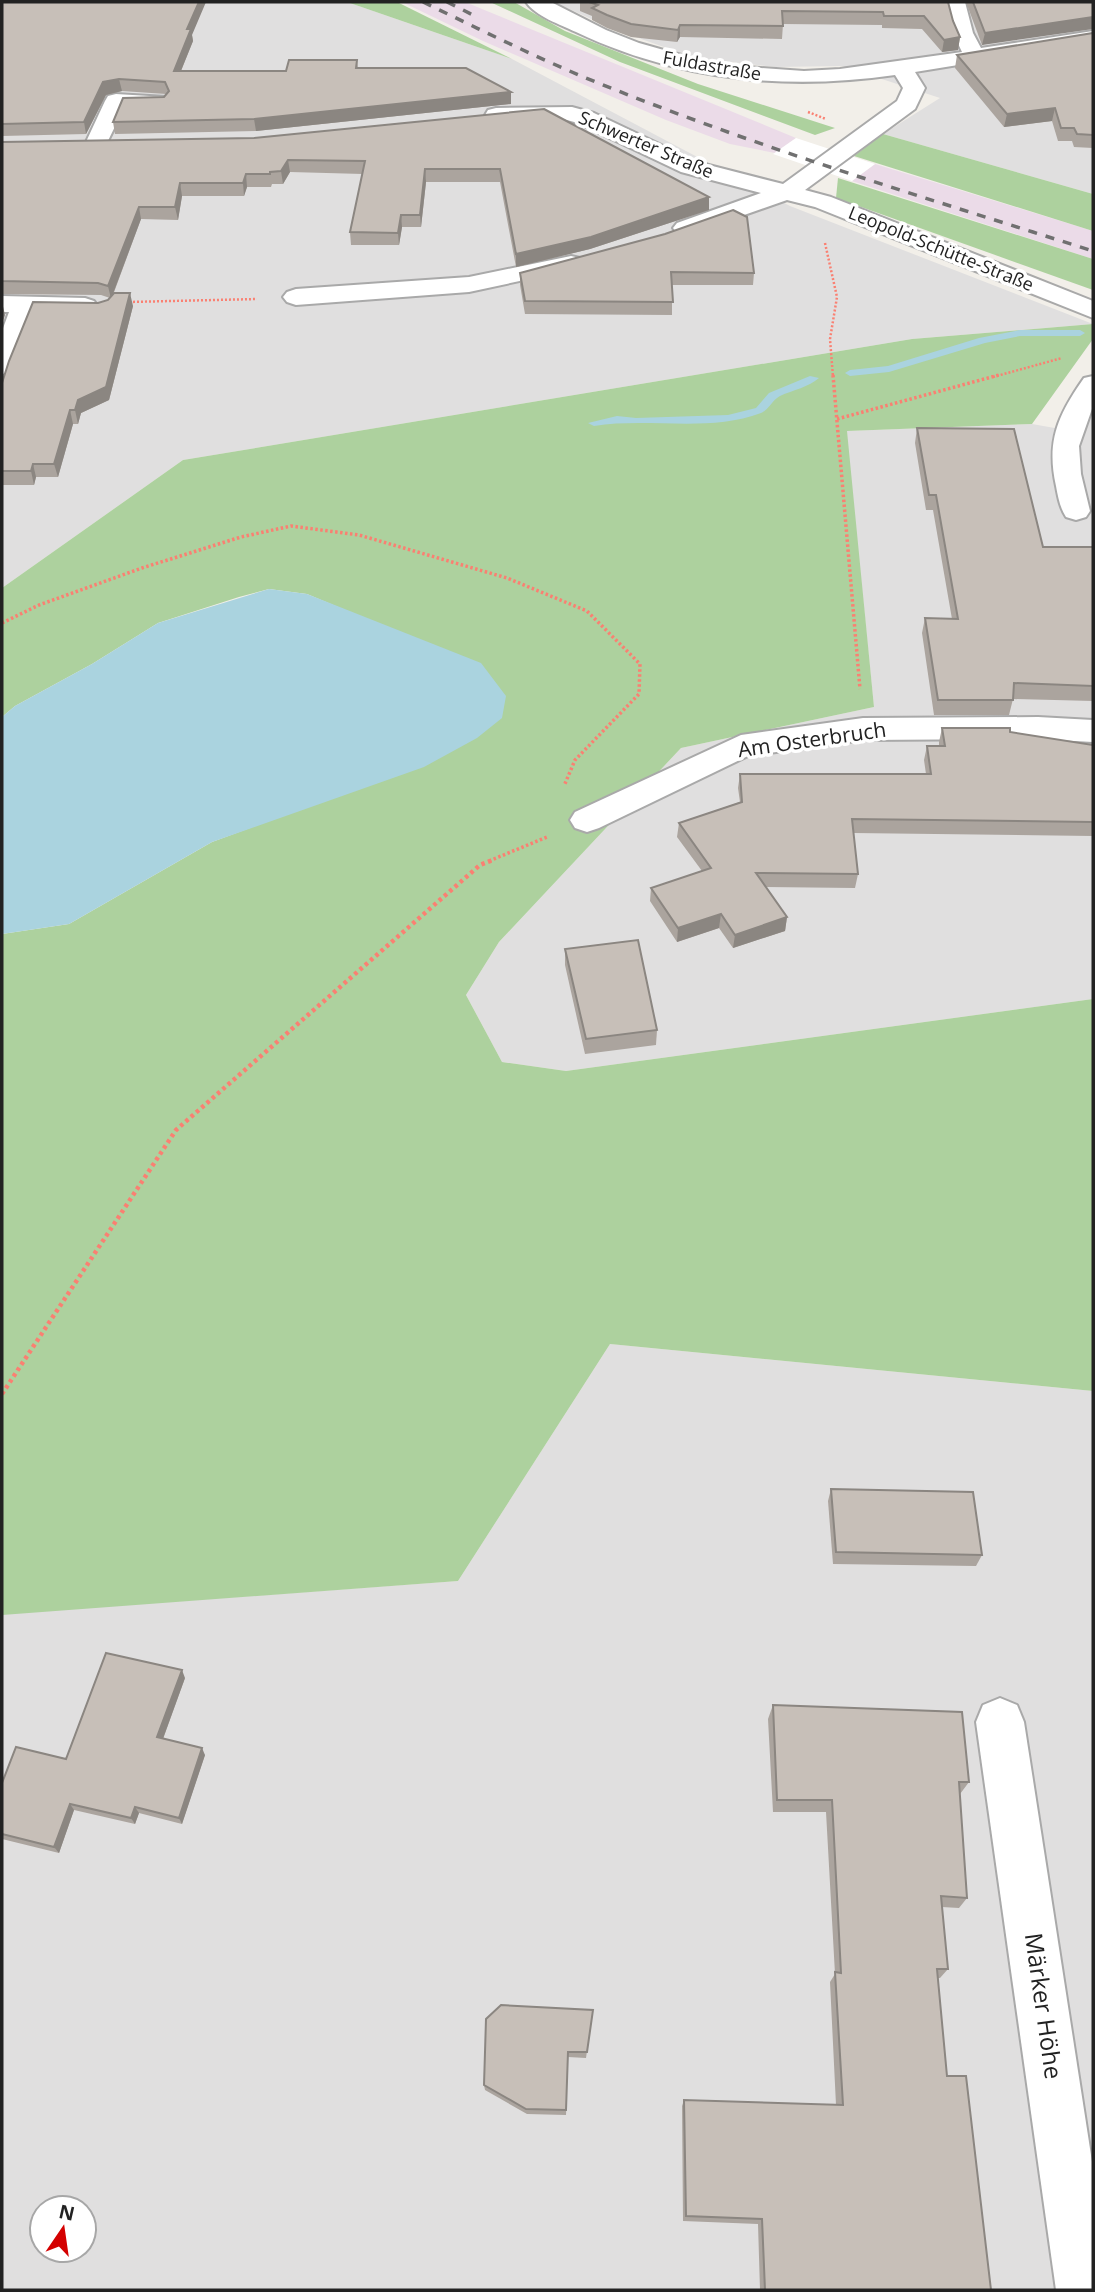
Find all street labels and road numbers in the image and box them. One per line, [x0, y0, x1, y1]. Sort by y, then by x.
street label: Fuldastraße [661, 45, 763, 85]
street label: Schwerter Straße [575, 105, 718, 183]
street label: Leopold-Schütte-Straße [845, 200, 1038, 296]
street label: Am Osterbruch [736, 715, 888, 763]
street label: Märker Höhe [1018, 1931, 1071, 2081]

